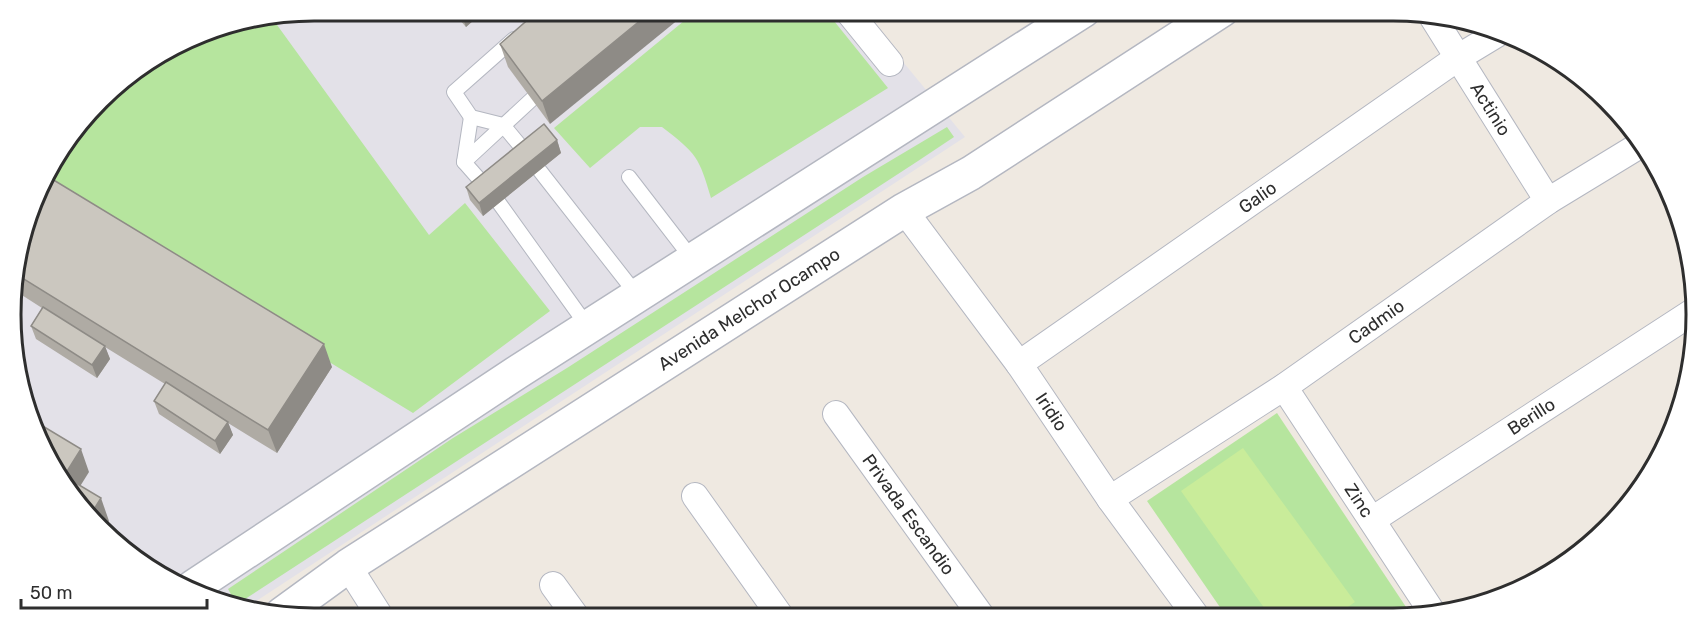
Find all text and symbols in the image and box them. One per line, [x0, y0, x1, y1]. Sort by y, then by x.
street label: Actinio [1465, 78, 1515, 140]
street label: Galio [1234, 177, 1281, 218]
street label: Avenida Melchor Ocampo [654, 243, 844, 375]
street label: Cadmio [1344, 295, 1409, 349]
street label: Iridio [1031, 389, 1072, 435]
street label: Berillo [1503, 393, 1559, 440]
street label: Privada Escandio [858, 450, 959, 579]
street label: Zinc [1340, 480, 1378, 522]
scale bar [21, 572, 207, 610]
text: 50 m [30, 582, 73, 604]

